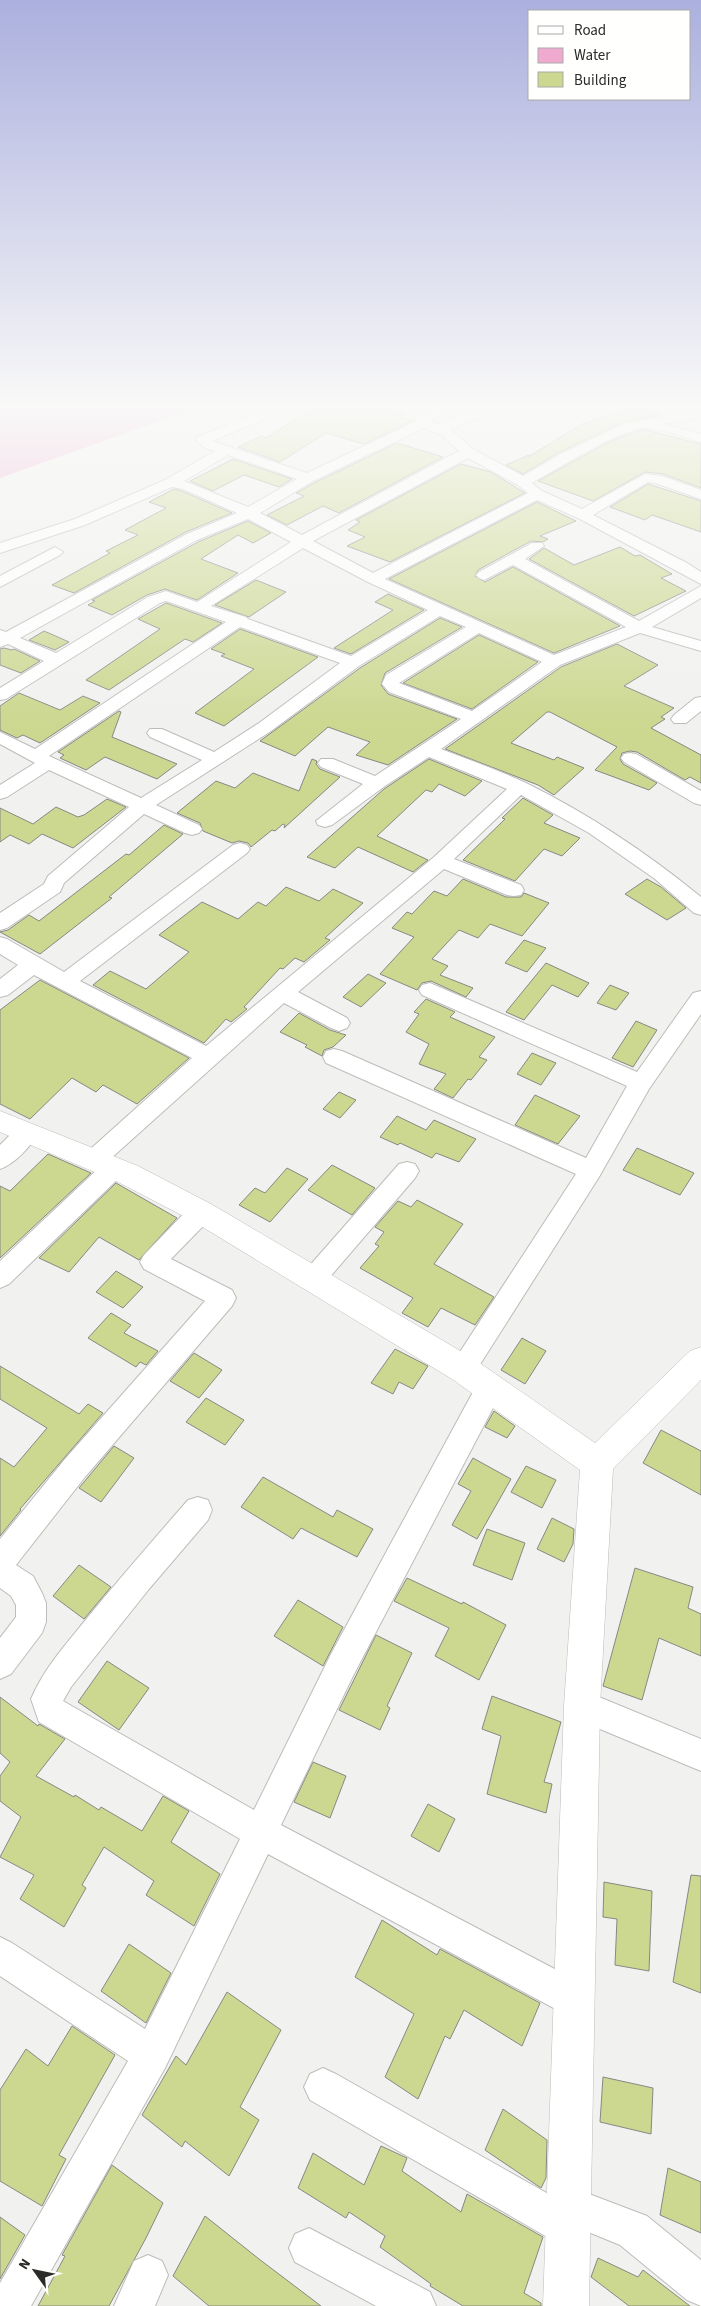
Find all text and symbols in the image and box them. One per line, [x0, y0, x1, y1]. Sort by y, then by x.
legend [528, 10, 691, 100]
text: Road [574, 20, 606, 41]
text: Water [574, 45, 611, 66]
text: Building [574, 70, 627, 91]
north arrow [10, 2246, 60, 2296]
text: N [14, 2255, 36, 2274]

